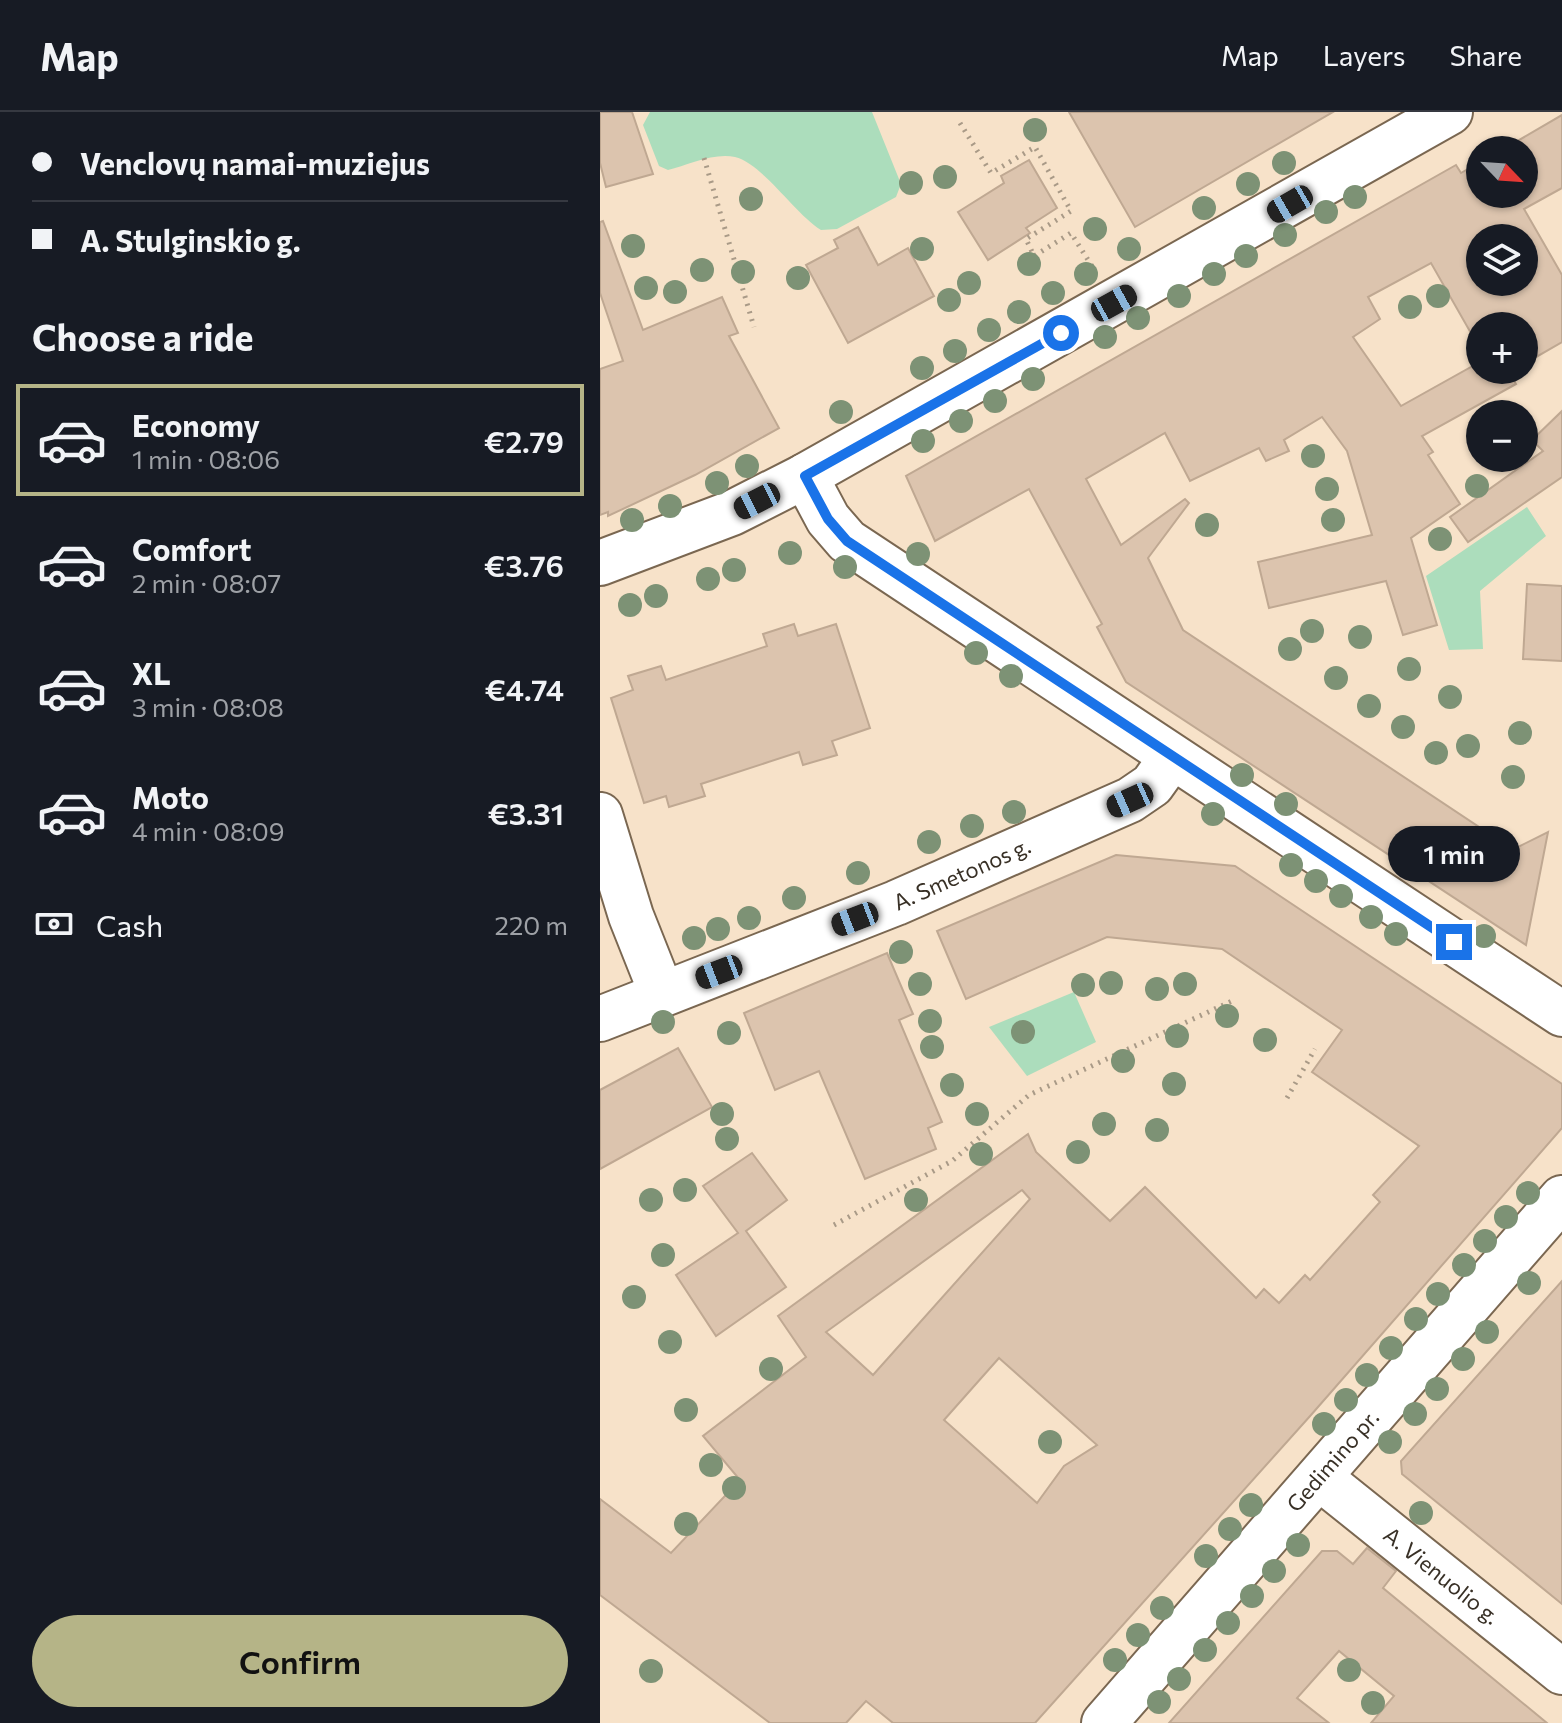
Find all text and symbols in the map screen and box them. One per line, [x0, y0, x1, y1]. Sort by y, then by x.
text: Map [40, 32, 119, 79]
text: Map [1221, 38, 1279, 72]
text: Layers [1323, 38, 1405, 72]
text: Share [1449, 38, 1522, 72]
north arrow [1466, 136, 1538, 208]
map controls [1466, 136, 1538, 472]
text: Venclovų namai-muziejus [80, 144, 430, 181]
car [1263, 182, 1317, 226]
text: A. Stulginskio g. [80, 221, 301, 258]
button: layers [1466, 224, 1538, 296]
car [1087, 281, 1141, 325]
button: + [1466, 312, 1538, 384]
text: Choose a ride [32, 314, 253, 358]
route start [1043, 315, 1079, 351]
button: − [1466, 400, 1538, 472]
icon: car [36, 404, 108, 476]
text: Economy [132, 406, 260, 443]
text: €2.79 [484, 422, 564, 459]
text: 1 min · 08:06 [132, 443, 280, 474]
car [730, 479, 784, 523]
icon: car [36, 528, 108, 600]
text: Comfort [132, 530, 251, 567]
text: €3.76 [484, 546, 564, 583]
text: 2 min · 08:07 [132, 567, 281, 598]
icon: car [36, 652, 108, 724]
text: XL [132, 654, 171, 691]
text: €4.74 [485, 670, 564, 707]
text: 3 min · 08:08 [132, 691, 284, 722]
icon: car [36, 776, 108, 848]
text: Moto [132, 778, 209, 815]
car [1103, 779, 1157, 821]
text: €3.31 [488, 794, 564, 831]
text: 4 min · 08:09 [132, 815, 285, 846]
callout: 1 min [1388, 826, 1520, 882]
street label: A. Smetonos g. [889, 832, 1035, 915]
text: 1 min [1423, 838, 1485, 869]
car [828, 899, 882, 939]
icon: cash [32, 902, 76, 946]
text: Cash [96, 906, 163, 943]
text: 220 m [495, 909, 568, 940]
route end [1436, 924, 1472, 960]
car [692, 952, 746, 992]
street label: Gedimino pr. [1281, 1404, 1384, 1517]
street label: A. Vienuolio g. [1379, 1521, 1505, 1630]
button: Confirm [32, 1615, 568, 1707]

